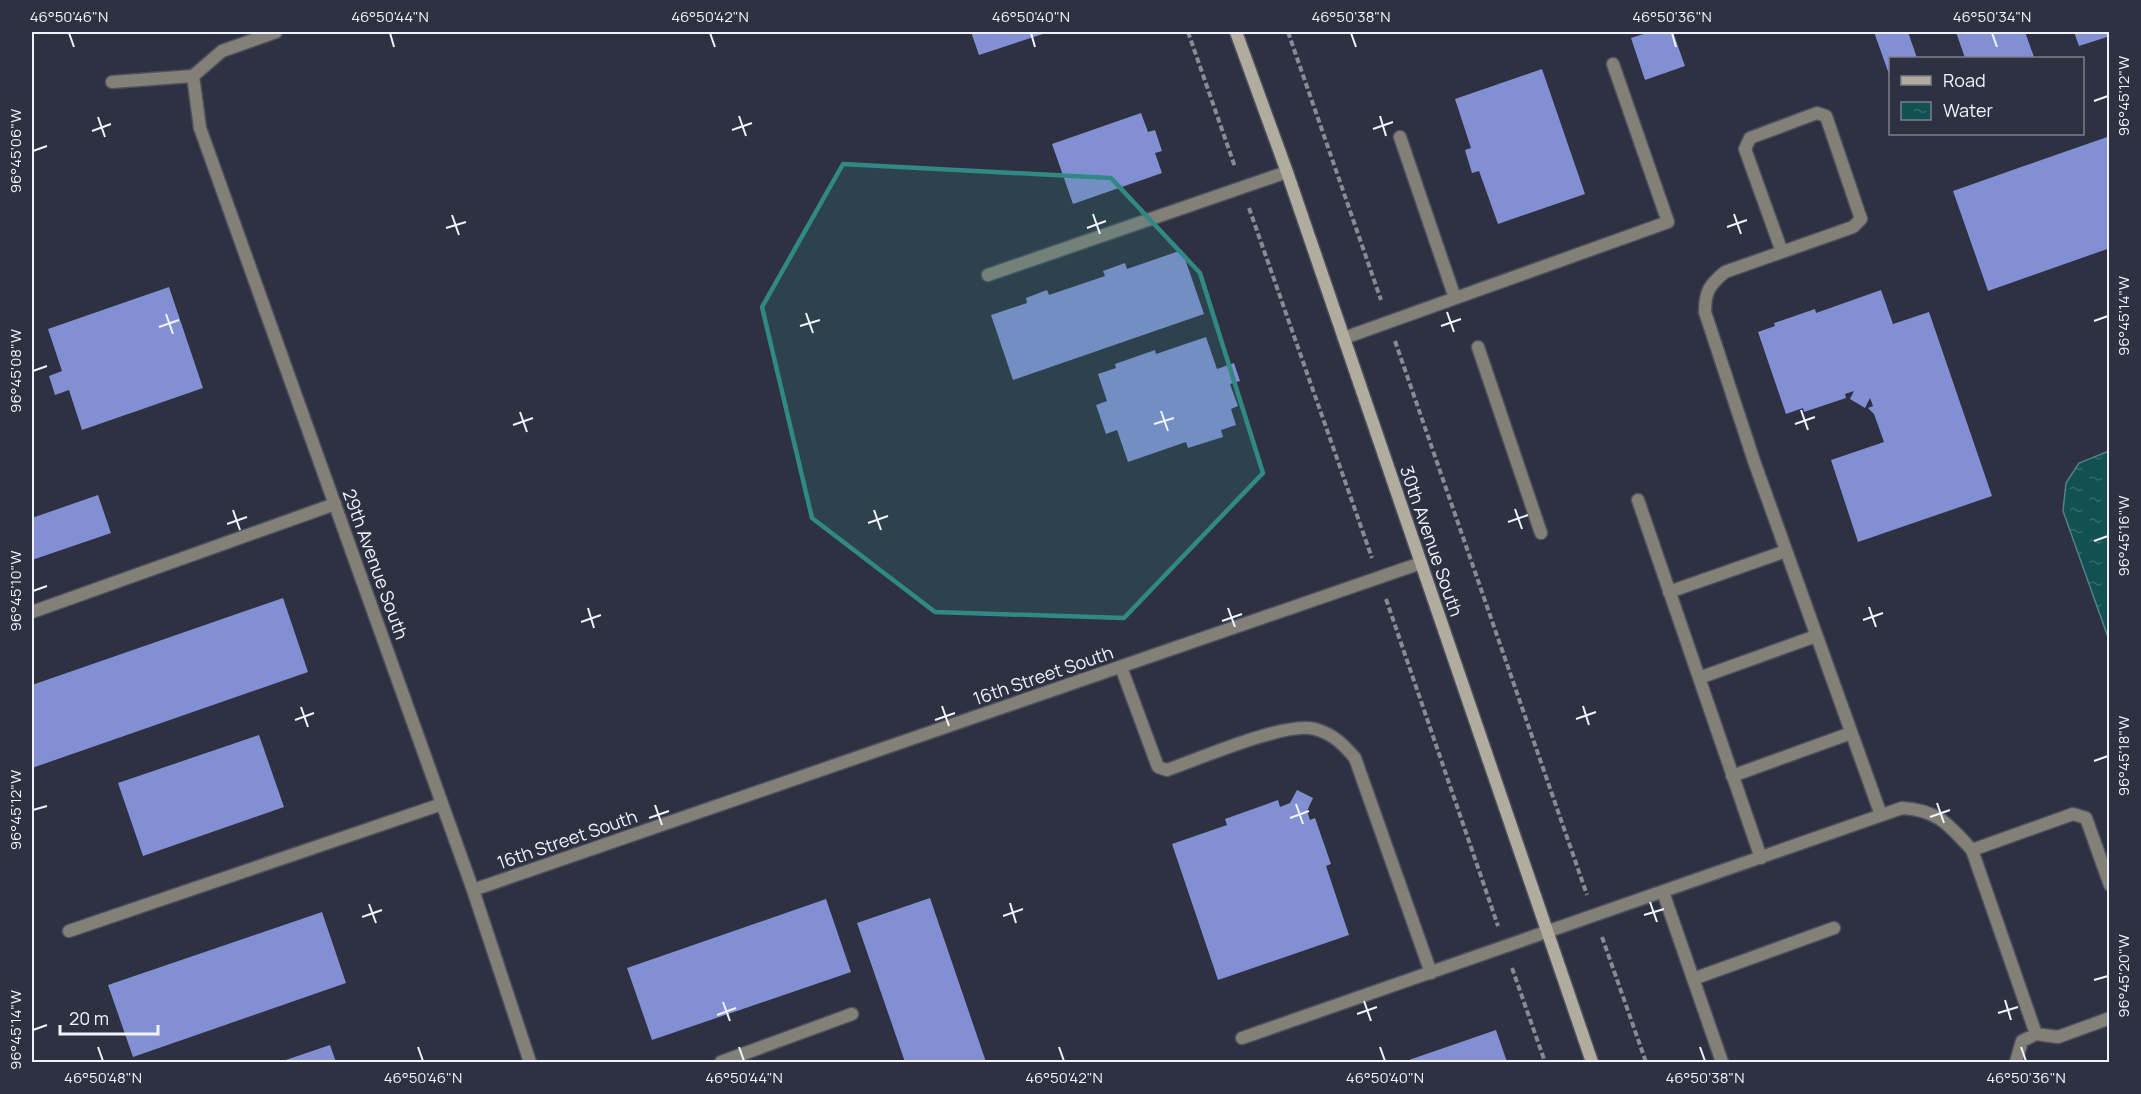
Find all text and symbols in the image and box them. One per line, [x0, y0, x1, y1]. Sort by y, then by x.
text: 46°50'46"N [30, 6, 108, 27]
text: 46°50'44"N [351, 6, 429, 27]
text: 46°50'42"N [671, 6, 749, 27]
text: 46°50'40"N [992, 6, 1070, 27]
text: 46°50'38"N [1311, 6, 1391, 27]
text: 46°50'36"N [1632, 6, 1712, 27]
text: 46°50'34"N [1953, 6, 2031, 27]
text: 96°45'12"W [2113, 56, 2134, 136]
legend [1889, 57, 2084, 135]
text: Road [1943, 68, 1986, 92]
text: Water [1943, 98, 1993, 122]
text: 96°45'06"W [5, 109, 26, 193]
text: 96°45'14"W [2113, 276, 2134, 356]
text: 96°45'08"W [5, 329, 26, 413]
street label: 30th Avenue South [1395, 462, 1469, 620]
street label: 29th Avenue South [338, 485, 414, 643]
text: 96°45'16"W [2113, 495, 2134, 577]
text: 96°45'10"W [5, 551, 26, 631]
street label: 16th Street South [970, 640, 1116, 710]
text: 96°45'18"W [2113, 716, 2134, 796]
text: 96°45'12"W [5, 770, 26, 850]
street label: 16th Street South [494, 804, 640, 874]
text: 96°45'20"W [2113, 934, 2134, 1018]
text: 96°45'14"W [5, 990, 26, 1070]
scale bar [60, 998, 158, 1036]
text: 20 m [69, 1006, 109, 1030]
text: 46°50'48"N [64, 1067, 142, 1088]
text: 46°50'46"N [384, 1067, 462, 1088]
text: 46°50'44"N [705, 1067, 783, 1088]
text: 46°50'42"N [1025, 1067, 1103, 1088]
text: 46°50'40"N [1346, 1067, 1424, 1088]
text: 46°50'38"N [1665, 1067, 1745, 1088]
text: 46°50'36"N [1986, 1067, 2066, 1088]

